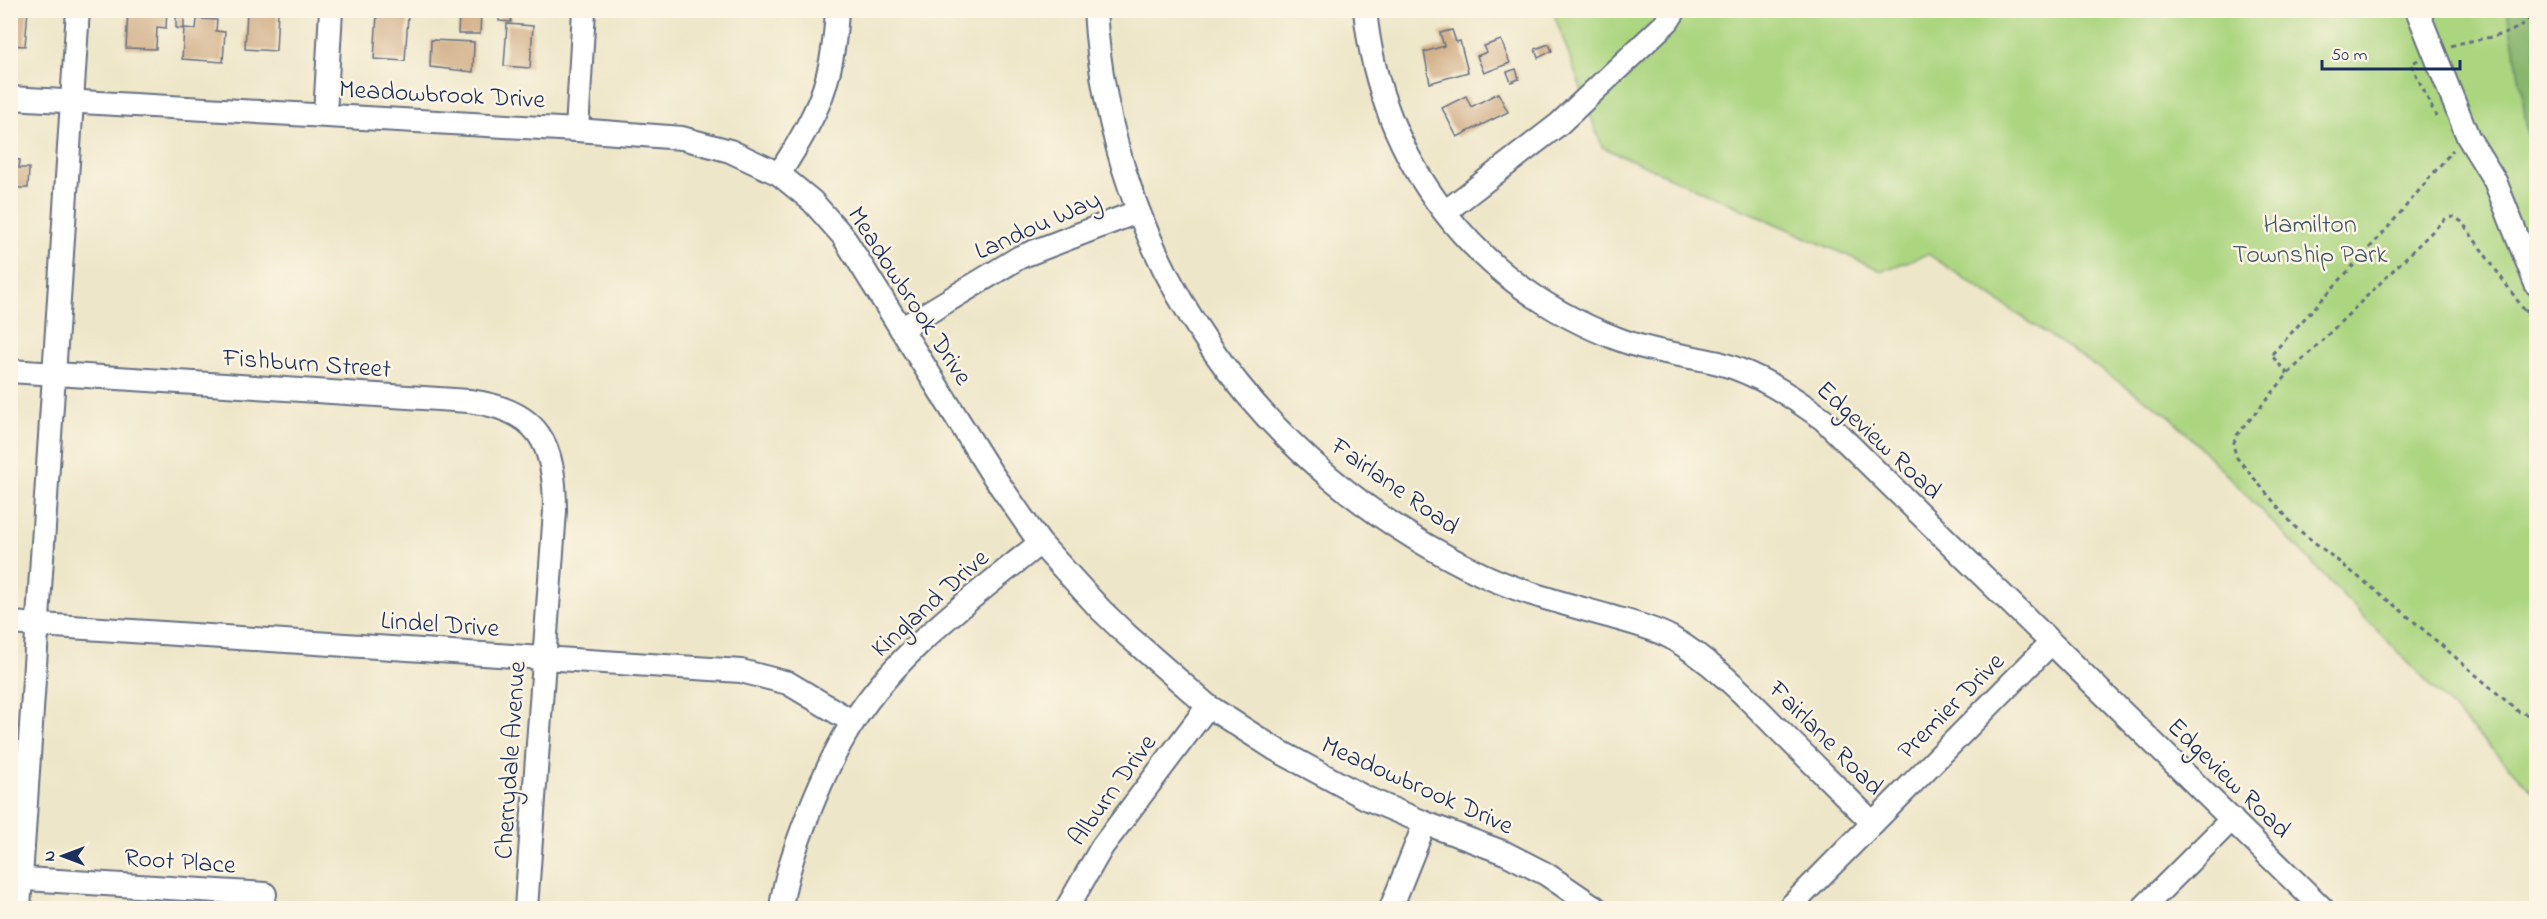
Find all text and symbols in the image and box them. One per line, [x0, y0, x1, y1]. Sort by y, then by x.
scale bar [2322, 33, 2460, 71]
text: 50 m [2331, 43, 2368, 69]
street label: Meadowbrook Drive [338, 72, 546, 120]
street label: Landou Way [969, 182, 1107, 271]
street label: Meadowbrook Drive [836, 200, 981, 394]
park label: Hamilton Township Park [2232, 207, 2388, 275]
street label: Fishburn Street [220, 340, 392, 390]
street label: Edgeview Road [1806, 373, 1950, 510]
street label: Fairlane Road [1321, 428, 1467, 546]
street label: Kingland Drive [864, 541, 999, 668]
street label: Lindel Drive [379, 603, 501, 649]
street label: Premier Drive [1890, 644, 2015, 770]
street label: Cherrydale Avenue [486, 660, 538, 861]
street label: Fairlane Road [1758, 672, 1891, 806]
street label: Edgeview Road [2157, 710, 2299, 849]
street label: Alburn Drive [1060, 726, 1167, 855]
street label: Meadowbrook Drive [1315, 727, 1519, 846]
north arrow [33, 826, 93, 886]
street label: Root Place [123, 840, 237, 886]
text: N [38, 850, 62, 861]

